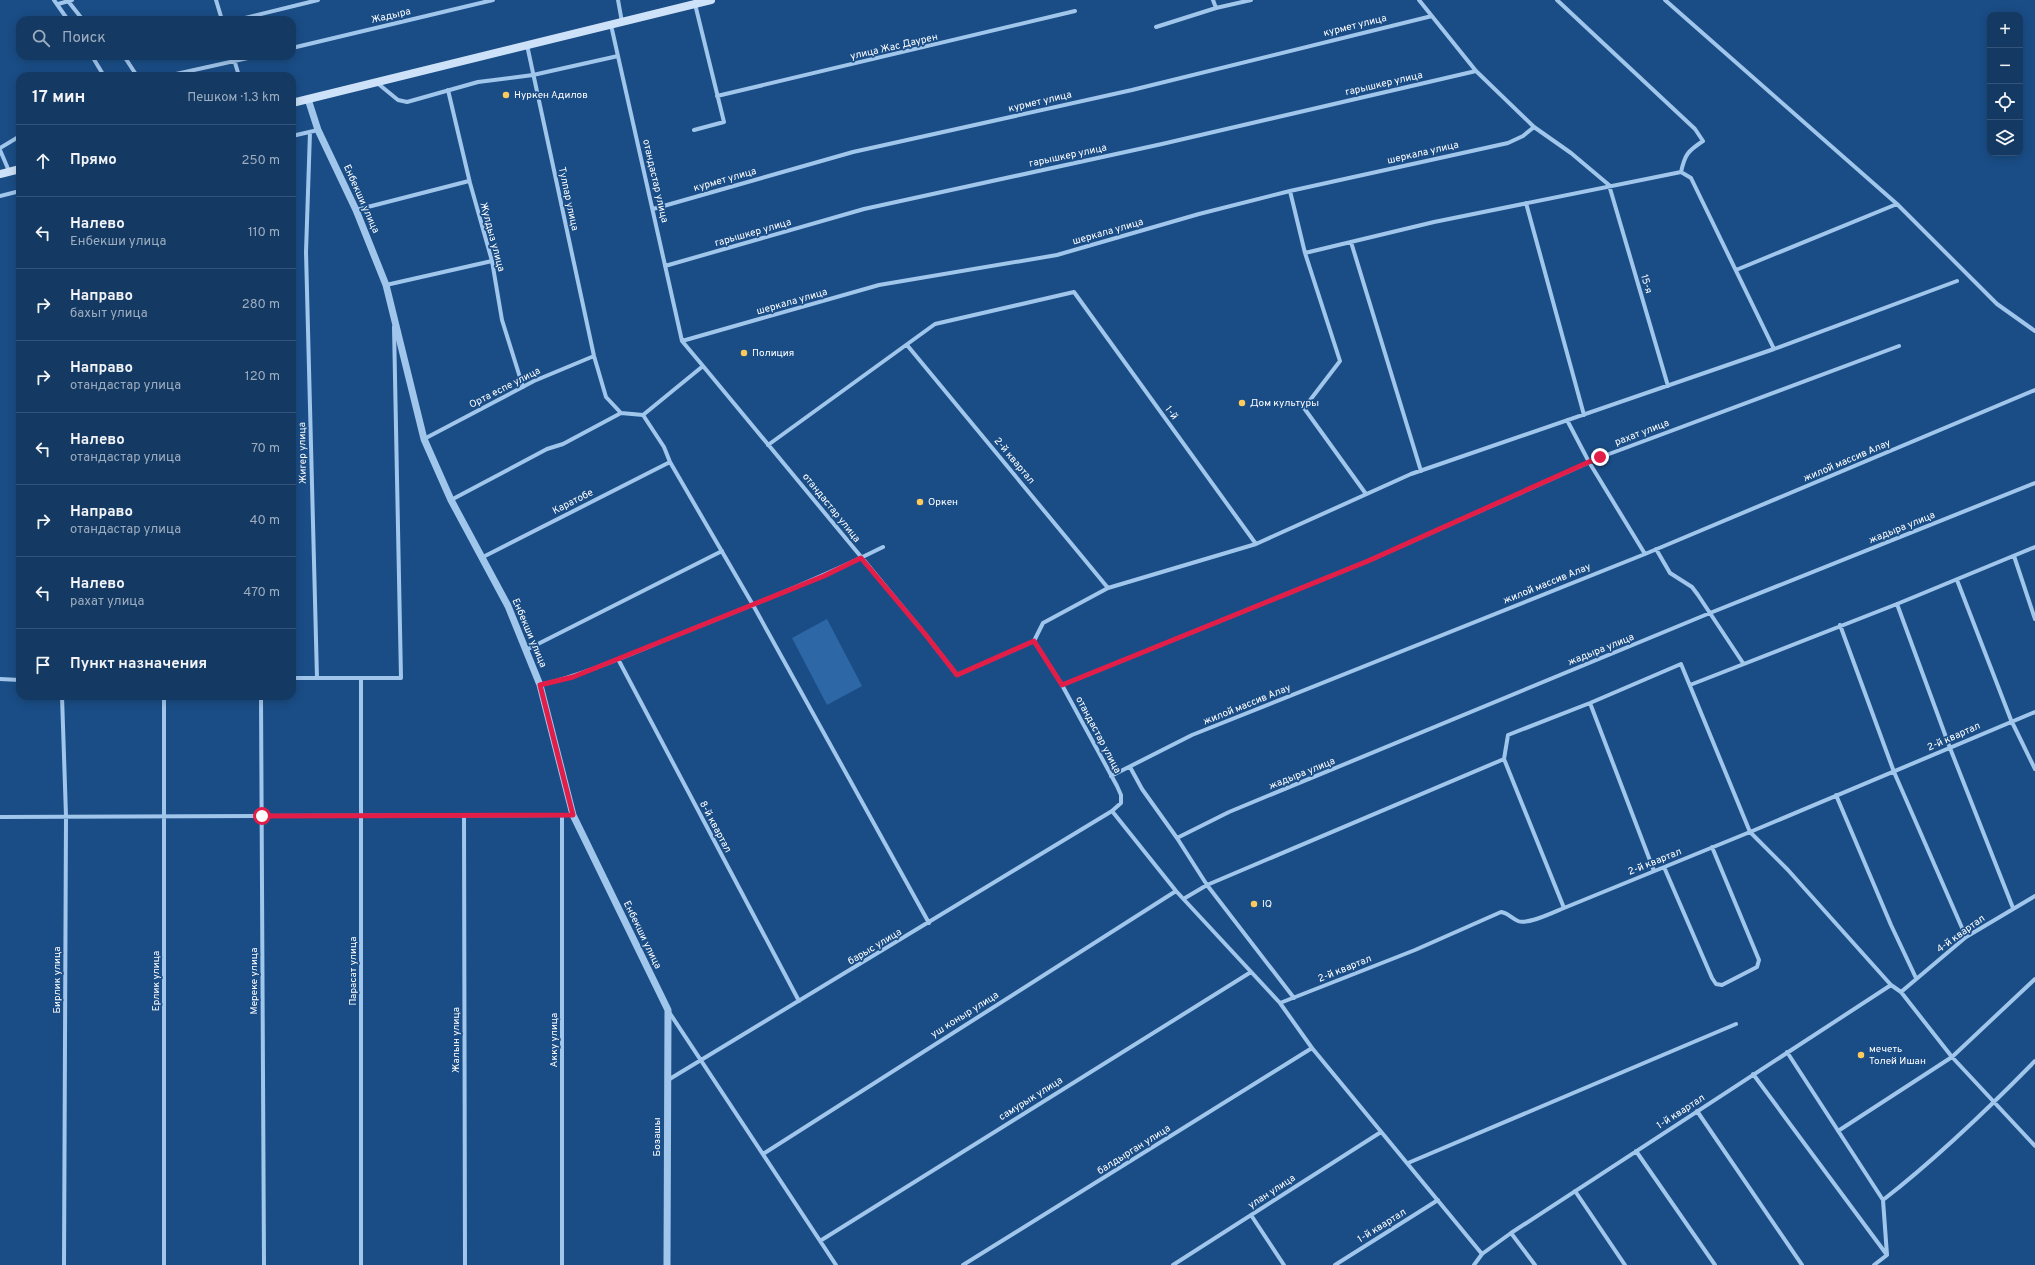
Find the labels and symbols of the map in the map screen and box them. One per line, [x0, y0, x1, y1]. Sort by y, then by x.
street label: Жадыра [370, 5, 412, 27]
street label: курмет улица [1322, 12, 1388, 40]
street label: улица Жас Даурен [849, 31, 939, 63]
street label: гарышкер улица [1344, 69, 1424, 99]
street label: курмет улица [1007, 88, 1073, 116]
place label: Нуркен Адилов [514, 89, 588, 102]
marker: Нуркен Адилов [501, 90, 511, 100]
street label: отандастар улица [639, 138, 671, 224]
street label: шеркала улица [1386, 138, 1460, 168]
street label: гарышкер улица [1028, 141, 1108, 171]
street label: Енбекши улица [340, 163, 382, 235]
street label: курмет улица [692, 165, 758, 195]
street label: Тулпар улица [555, 166, 581, 232]
street label: Жулдыз улица [476, 201, 508, 273]
street label: гарышкер улица [713, 216, 793, 250]
street label: шеркала улица [1071, 216, 1145, 248]
street label: 15-я [1637, 273, 1655, 295]
street label: шеркала улица [755, 286, 829, 318]
place label: Полиция [752, 347, 794, 360]
marker: Полиция [739, 348, 749, 358]
street label: Орта еспе улица [467, 364, 543, 412]
place label: Дом культуры [1250, 397, 1319, 410]
marker: Дом культуры [1237, 398, 1247, 408]
street label: 1-й [1162, 403, 1180, 423]
street label: рахат улица [1613, 417, 1671, 449]
street label: Жигер улица [296, 422, 310, 484]
street label: 2-й квартал [991, 435, 1037, 487]
street label: жилой массив Алау [1801, 437, 1893, 485]
route end [1591, 448, 1609, 466]
street label: отандастар улица [799, 471, 863, 545]
street label: Каратобе [550, 486, 596, 518]
place label: Оркен [928, 496, 958, 509]
marker: Оркен [915, 497, 925, 507]
street label: жадыра улица [1867, 509, 1937, 547]
street label: жилой массив Алау [1501, 560, 1593, 608]
street label: Енбекши улица [509, 596, 549, 670]
street label: жадыра улица [1566, 631, 1636, 669]
street label: жилой массив Алау [1201, 681, 1293, 729]
street label: отандастар улица [1072, 694, 1124, 776]
street label: 2-й квартал [1925, 720, 1983, 754]
street label: жадыра улица [1267, 755, 1337, 793]
street label: 8-й квартал [696, 799, 734, 855]
route start [253, 807, 271, 825]
street label: 2-й квартал [1626, 845, 1684, 879]
place label: IQ [1262, 898, 1272, 911]
street label: Енбекши улица [620, 899, 664, 971]
marker: IQ [1249, 899, 1259, 909]
street label: 4-й квартал [1934, 912, 1988, 956]
street label: барыс улица [846, 926, 904, 968]
street label: Парасат улица [347, 936, 360, 1006]
street label: Бирлик улица [51, 946, 64, 1014]
street label: Мереке улица [248, 948, 261, 1014]
street label: Ерлик улица [150, 951, 163, 1011]
street label: 2-й квартал [1316, 952, 1374, 986]
street label: уш коныр улица [929, 989, 1001, 1041]
street label: Жалын улица [450, 1007, 463, 1073]
street label: Акку улица [548, 1013, 561, 1067]
place label: мечеть Толей Ишан [1869, 1043, 1926, 1068]
marker: мечеть Толей Ишан [1856, 1050, 1866, 1060]
street label: самурык улица [997, 1074, 1065, 1124]
street label: 1-й квартал [1654, 1092, 1708, 1132]
street label: Бозашы [651, 1118, 664, 1156]
street label: балдырган улица [1095, 1122, 1173, 1178]
street label: улан улица [1246, 1172, 1298, 1212]
street label: 1-й квартал [1355, 1206, 1409, 1246]

